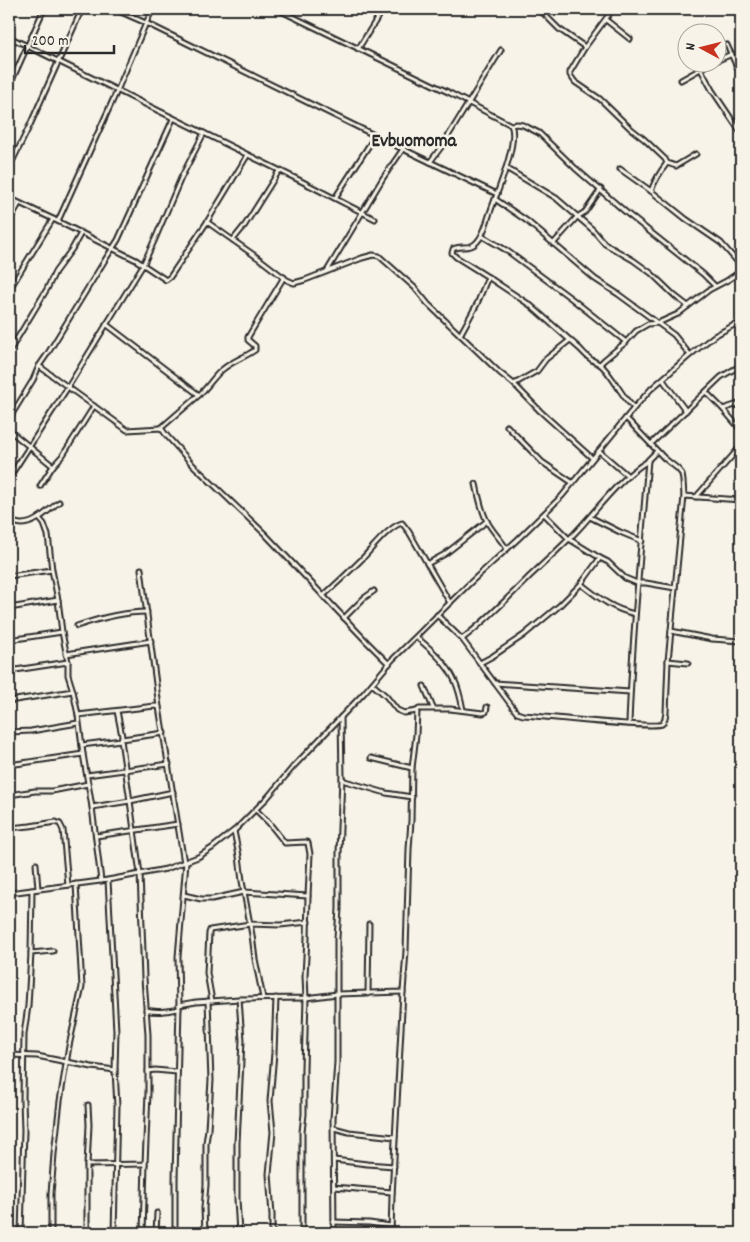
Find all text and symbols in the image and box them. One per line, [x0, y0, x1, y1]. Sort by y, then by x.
scale bar [25, 22, 114, 54]
north arrow [678, 22, 728, 72]
text: 200 m [32, 31, 69, 53]
text: N [681, 42, 701, 51]
district label: Evbuomoma [372, 129, 458, 156]

